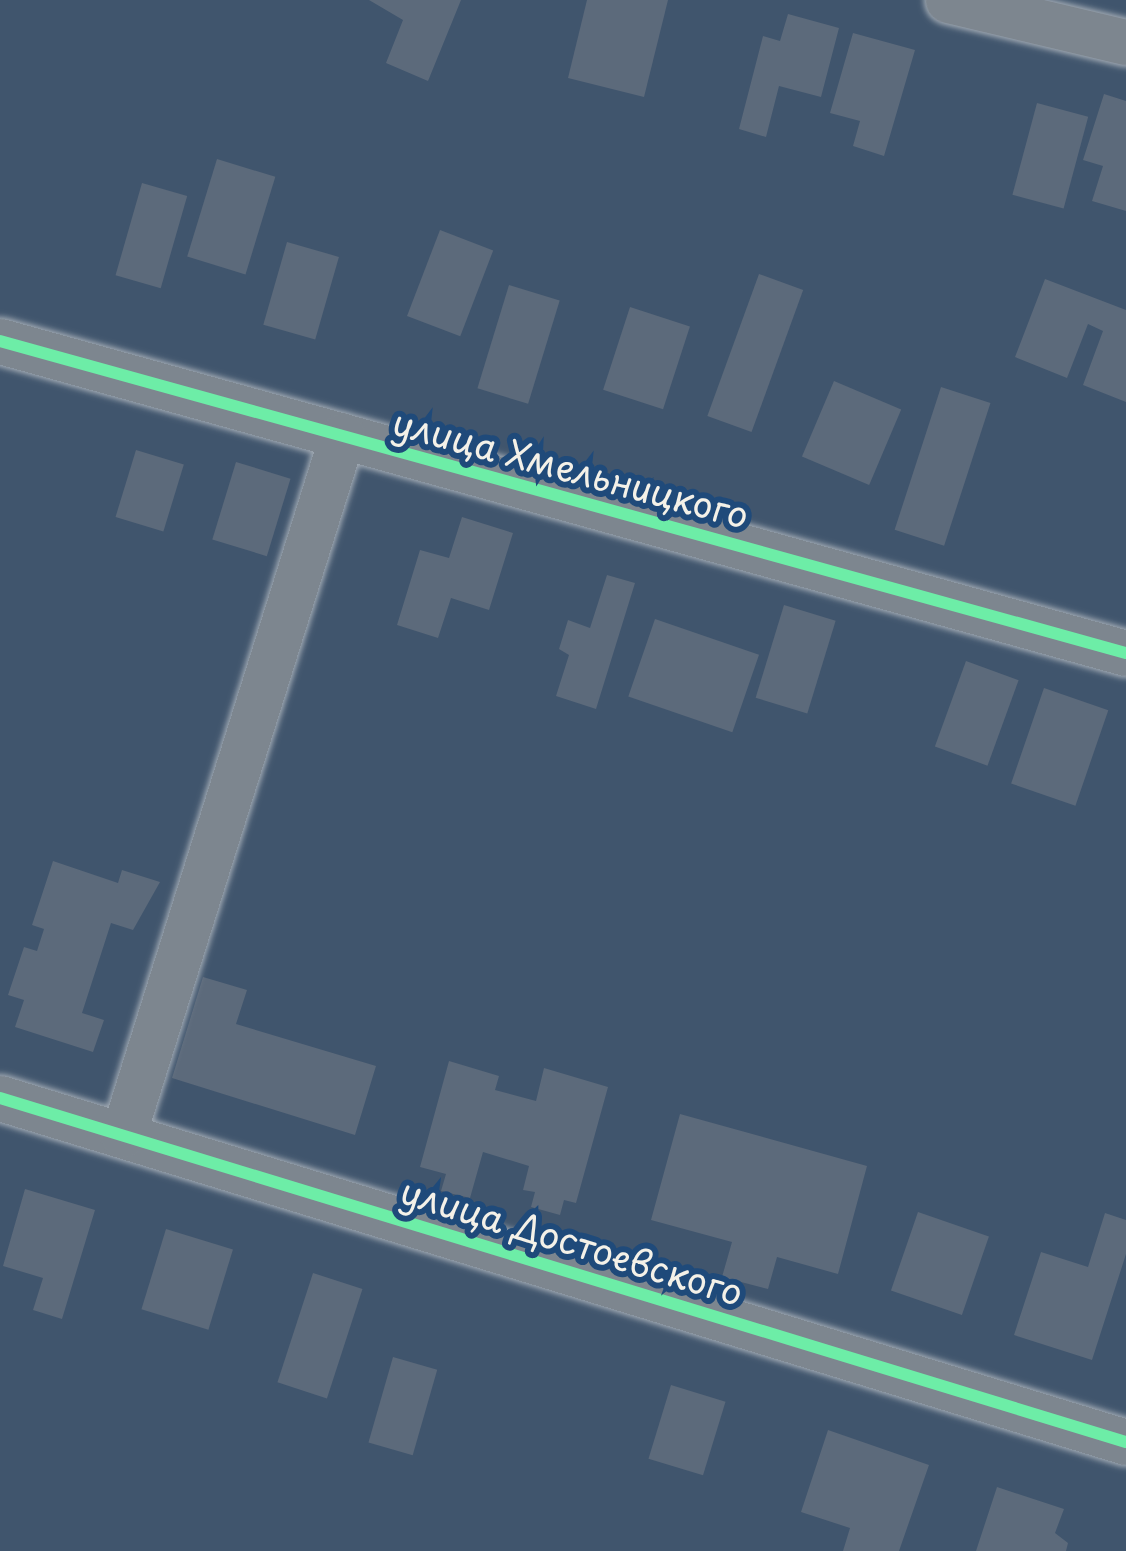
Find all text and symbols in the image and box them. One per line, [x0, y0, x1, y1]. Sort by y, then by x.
street label: улица Хмельницкого [387, 399, 755, 537]
street label: улица Достоевского [395, 1168, 749, 1314]

